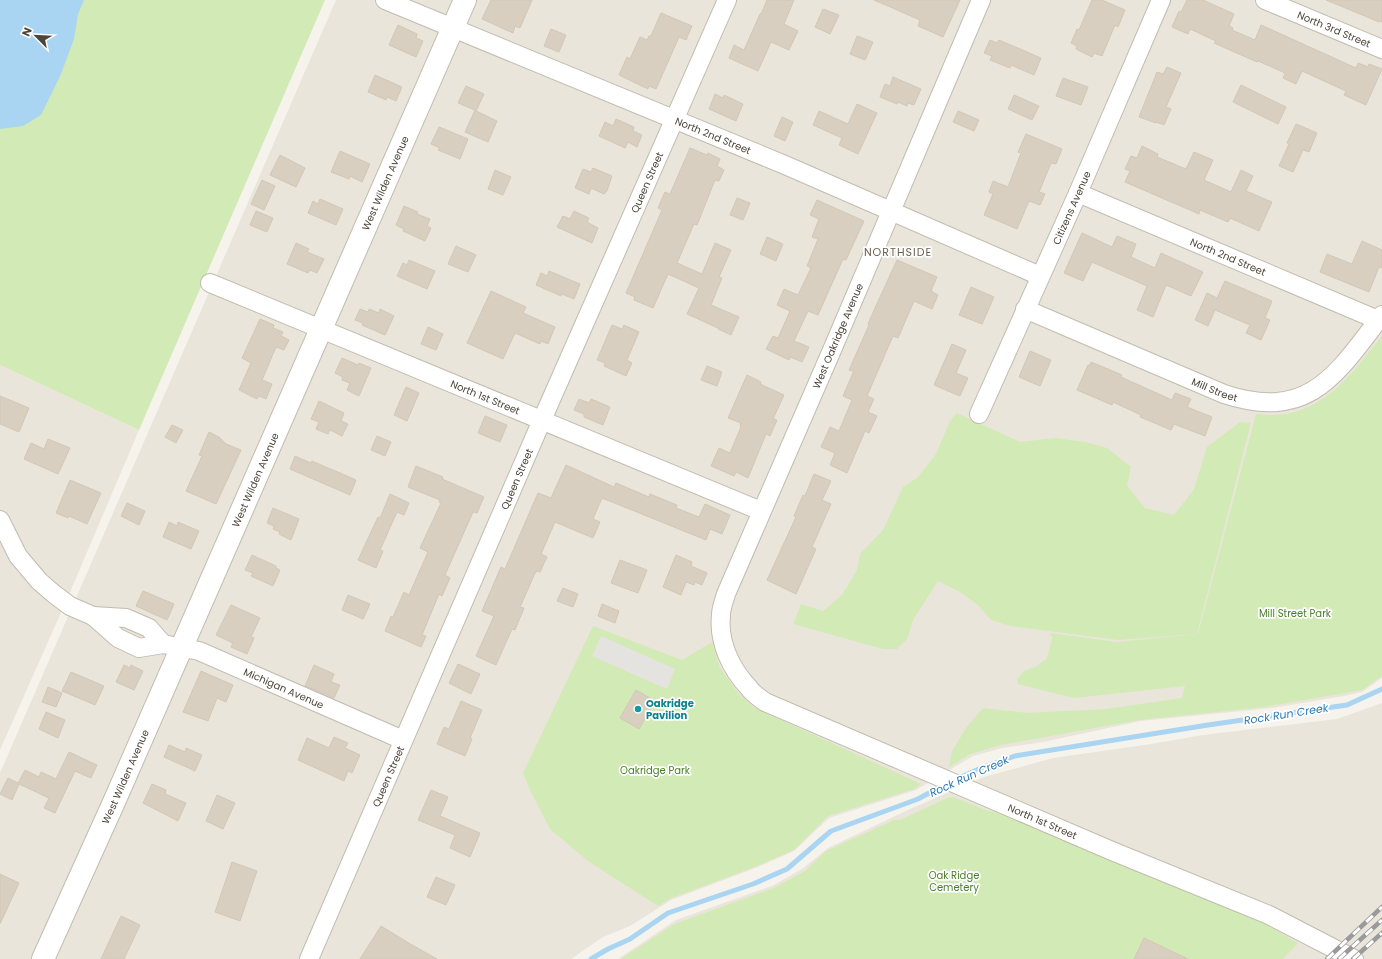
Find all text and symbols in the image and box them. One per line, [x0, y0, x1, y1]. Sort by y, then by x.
street label: North 3rd Street [1295, 7, 1373, 51]
north arrow [16, 16, 56, 56]
text: N [18, 25, 36, 39]
street label: North 2nd Street [673, 113, 754, 158]
street label: West Wilden Avenue [358, 133, 412, 233]
street label: Queen Street [627, 149, 667, 215]
street label: Citizens Avenue [1048, 169, 1094, 247]
street label: North 2nd Street [1188, 234, 1269, 279]
district label: NORTHSIDE [864, 244, 932, 260]
street label: West Oakridge Avenue [809, 281, 867, 391]
street label: Mill Street [1189, 374, 1239, 405]
street label: North 1st Street [448, 376, 523, 418]
street label: West Wilden Avenue [228, 430, 282, 529]
street label: Queen Street [497, 446, 536, 512]
park label: Mill Street Park [1259, 606, 1332, 621]
street label: Michigan Avenue [241, 664, 326, 712]
place label: Oakridge Pavilion [646, 696, 694, 723]
water label: Rock Run Creek [1243, 699, 1331, 729]
marker: Oakridge Pavilion [633, 704, 643, 714]
street label: West Wilden Avenue [98, 727, 152, 826]
street label: Queen Street [368, 743, 408, 809]
water label: Rock Run Creek [927, 751, 1012, 801]
park label: Oakridge Park [620, 763, 691, 778]
street label: North 1st Street [1006, 800, 1080, 843]
park label: Oak Ridge Cemetery [929, 868, 979, 895]

